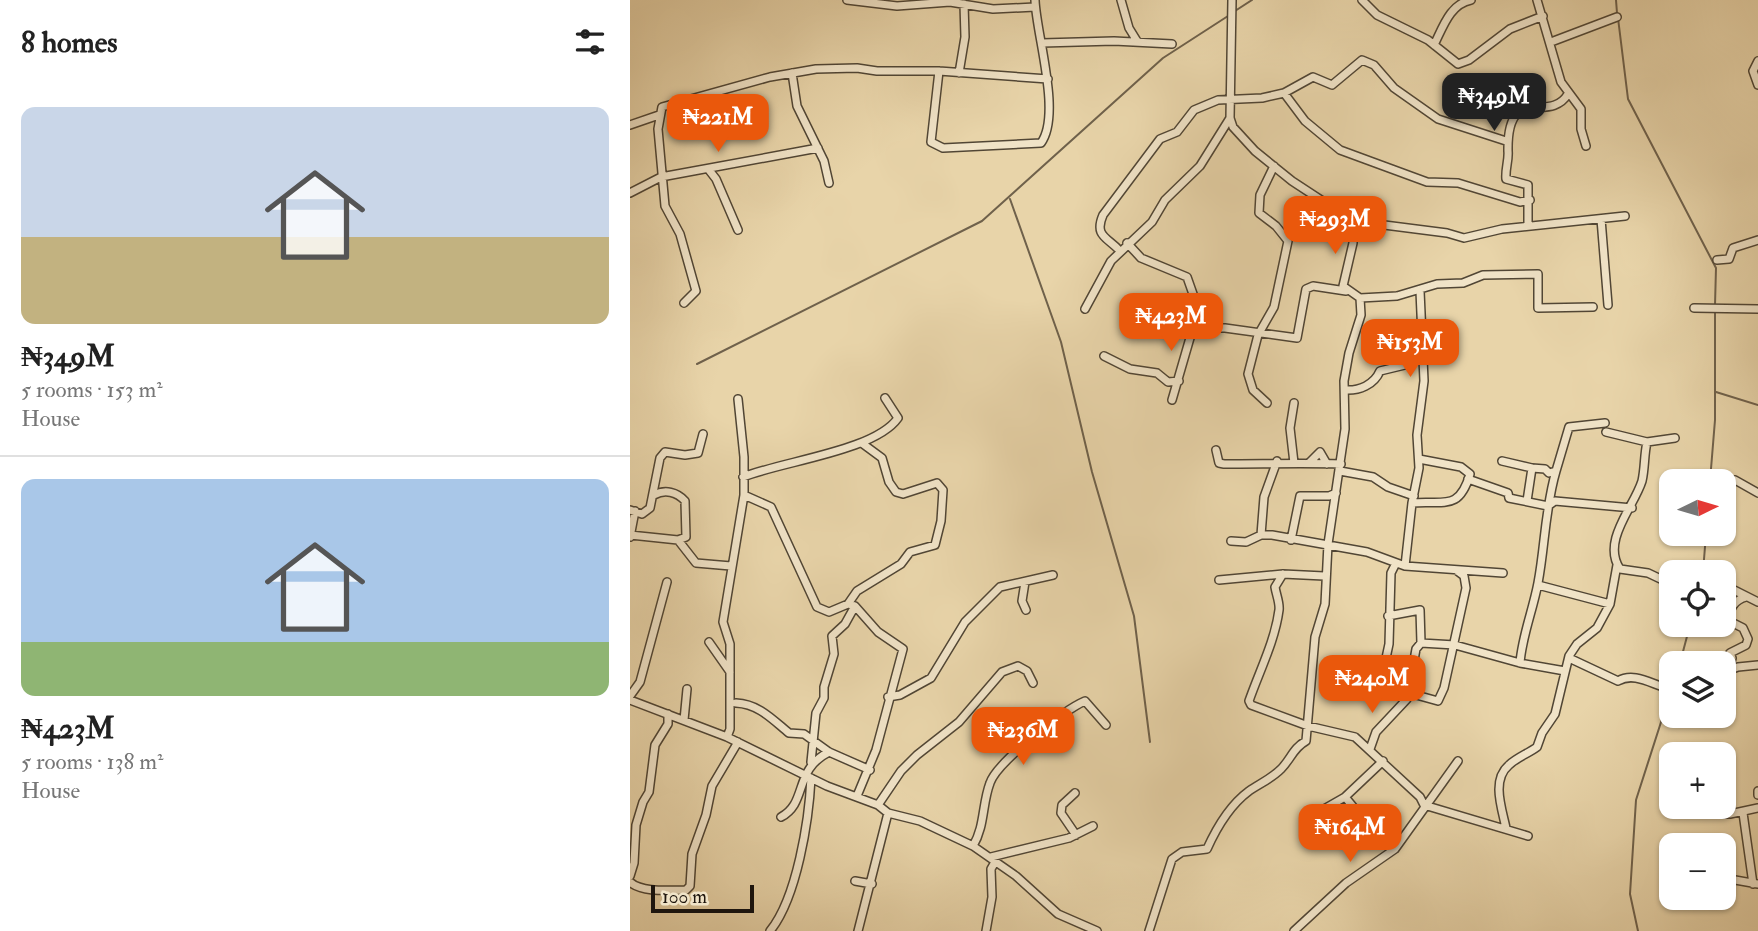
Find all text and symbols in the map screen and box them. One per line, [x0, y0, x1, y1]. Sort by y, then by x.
icon: filters [571, 23, 609, 61]
text: 8 homes [21, 24, 118, 61]
pin: ₦349M [1445, 74, 1543, 133]
text: ₦349M [1458, 81, 1530, 110]
pin: ₦221M [669, 94, 767, 154]
text: ₦221M [683, 102, 753, 131]
icon: home [252, 152, 378, 278]
pin: ₦293M [1286, 196, 1384, 256]
text: ₦293M [1299, 204, 1371, 233]
pin: ₦423M [1122, 294, 1220, 353]
text: ₦423M [1135, 301, 1207, 330]
pin: ₦153M [1361, 320, 1459, 379]
text: ₦153M [1377, 327, 1443, 356]
text: ₦349M [21, 338, 115, 375]
text: 5 rooms · 153 m² [21, 375, 163, 404]
text: House [21, 404, 80, 433]
north arrow [1659, 469, 1736, 546]
map controls [1659, 469, 1736, 910]
icon: home [252, 524, 378, 650]
button: locate [1659, 560, 1736, 637]
button: layers [1659, 651, 1736, 728]
pin: ₦240M [1323, 656, 1421, 715]
text: ₦240M [1335, 663, 1409, 692]
pin: ₦236M [974, 708, 1072, 767]
text: ₦423M [21, 710, 115, 747]
text: ₦236M [988, 715, 1058, 744]
button: + [1659, 742, 1736, 819]
text: 5 rooms · 138 m² [21, 747, 164, 776]
text: House [21, 776, 80, 805]
pin: ₦164M [1301, 804, 1399, 864]
text: ₦164M [1315, 812, 1385, 841]
button: − [1659, 833, 1736, 910]
scale bar [651, 882, 754, 914]
text: 100 m [662, 885, 707, 909]

